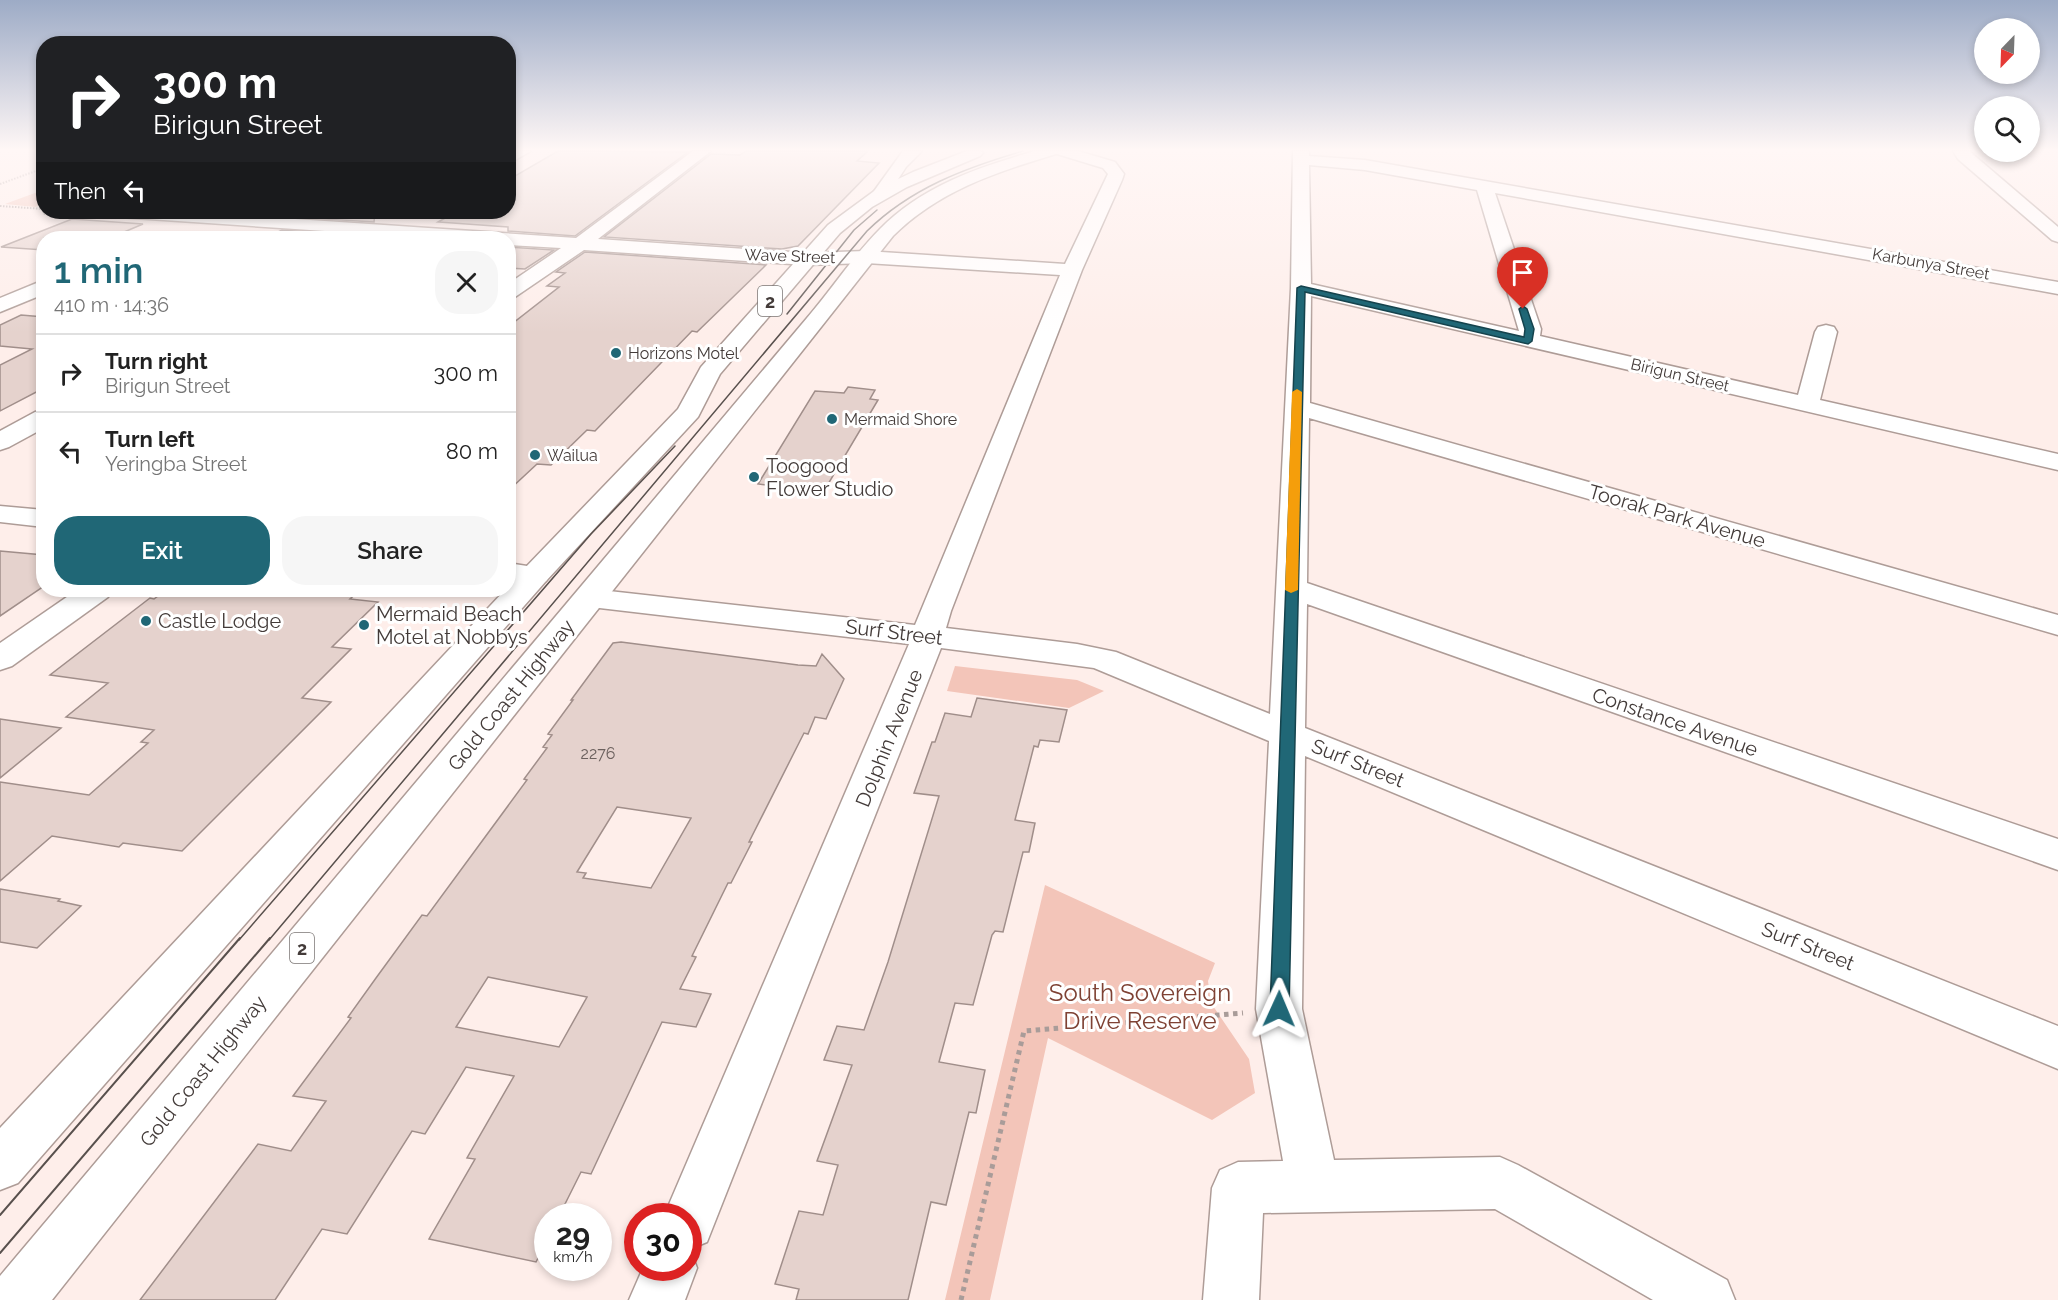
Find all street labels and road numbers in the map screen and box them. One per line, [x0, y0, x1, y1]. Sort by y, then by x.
street label: Karbunya Street [1871, 244, 1992, 284]
street label: Wave Street [744, 245, 836, 267]
road number: 2 [758, 286, 782, 316]
street label: Birigun Street [1629, 354, 1732, 396]
street label: Toorak Park Avenue [1586, 479, 1768, 553]
street label: Gold Coast Highway [443, 614, 579, 775]
street label: Surf Street [844, 614, 944, 650]
street label: Dolphin Avenue [850, 665, 928, 810]
street label: Constance Avenue [1589, 682, 1761, 762]
street label: Surf Street [1308, 734, 1408, 793]
street label: Surf Street [1758, 917, 1858, 976]
road number: 2 [290, 933, 314, 963]
street label: Gold Coast Highway [135, 990, 271, 1151]

